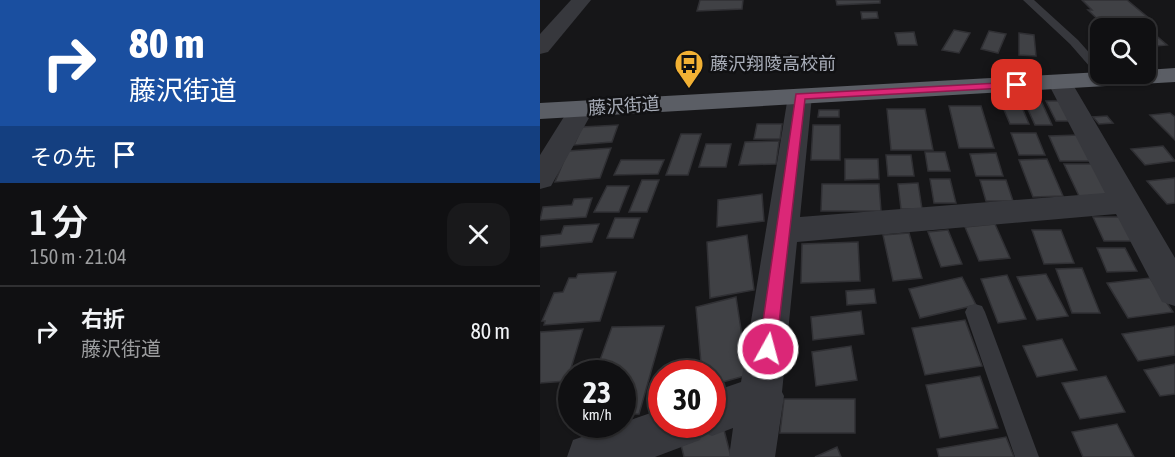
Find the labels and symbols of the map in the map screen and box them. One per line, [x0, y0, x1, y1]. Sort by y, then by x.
bus stop icon: 藤沢翔陵高校前 [673, 48, 705, 90]
place label: 藤沢翔陵高校前 [710, 53, 836, 74]
pin [991, 59, 1042, 110]
street label: 藤沢街道 [587, 93, 661, 118]
position arrow [736, 317, 800, 381]
speed limit sign: 30 [648, 360, 726, 438]

